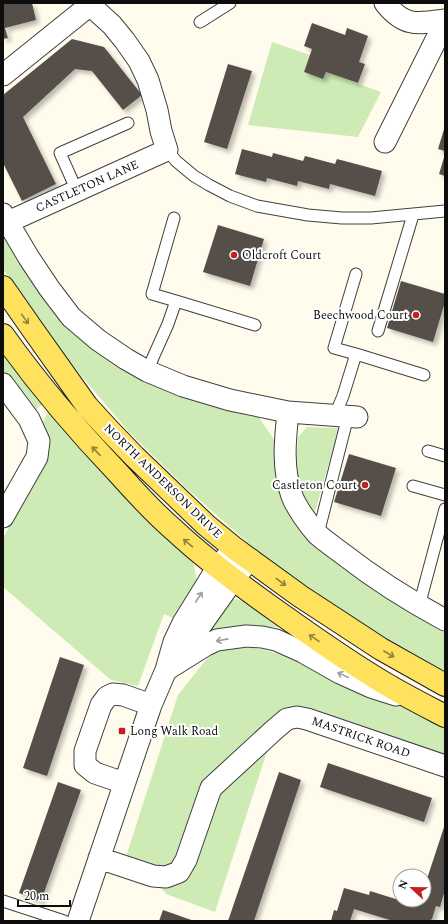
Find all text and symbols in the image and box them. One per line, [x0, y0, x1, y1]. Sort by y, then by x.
street label: CASTLETON LANE [33, 155, 142, 218]
place label: Oldcroft Court [242, 246, 321, 265]
marker: Oldcroft Court [229, 250, 239, 260]
place label: Beechwood Court [313, 306, 408, 325]
marker: Beechwood Court [411, 310, 421, 320]
one-way arrow [21, 313, 29, 324]
street label: NORTH ANDERSON DRIVE [99, 419, 226, 543]
one-way arrow [91, 446, 101, 456]
place label: Castleton Court [272, 476, 357, 495]
marker: Castleton Court [360, 480, 370, 490]
one-way arrow [183, 538, 193, 547]
one-way arrow [276, 578, 287, 586]
one-way arrow [196, 591, 204, 603]
one-way arrow [309, 634, 320, 642]
one-way arrow [216, 636, 229, 644]
one-way arrow [383, 651, 395, 659]
one-way arrow [338, 671, 350, 678]
street label: MASTRICK ROAD [309, 712, 413, 763]
place label: Long Walk Road [130, 722, 218, 741]
marker: Long Walk Road [117, 726, 127, 736]
north arrow [392, 868, 432, 908]
text: N [394, 877, 413, 892]
scale bar [18, 882, 70, 908]
text: 20 m [24, 887, 49, 906]

